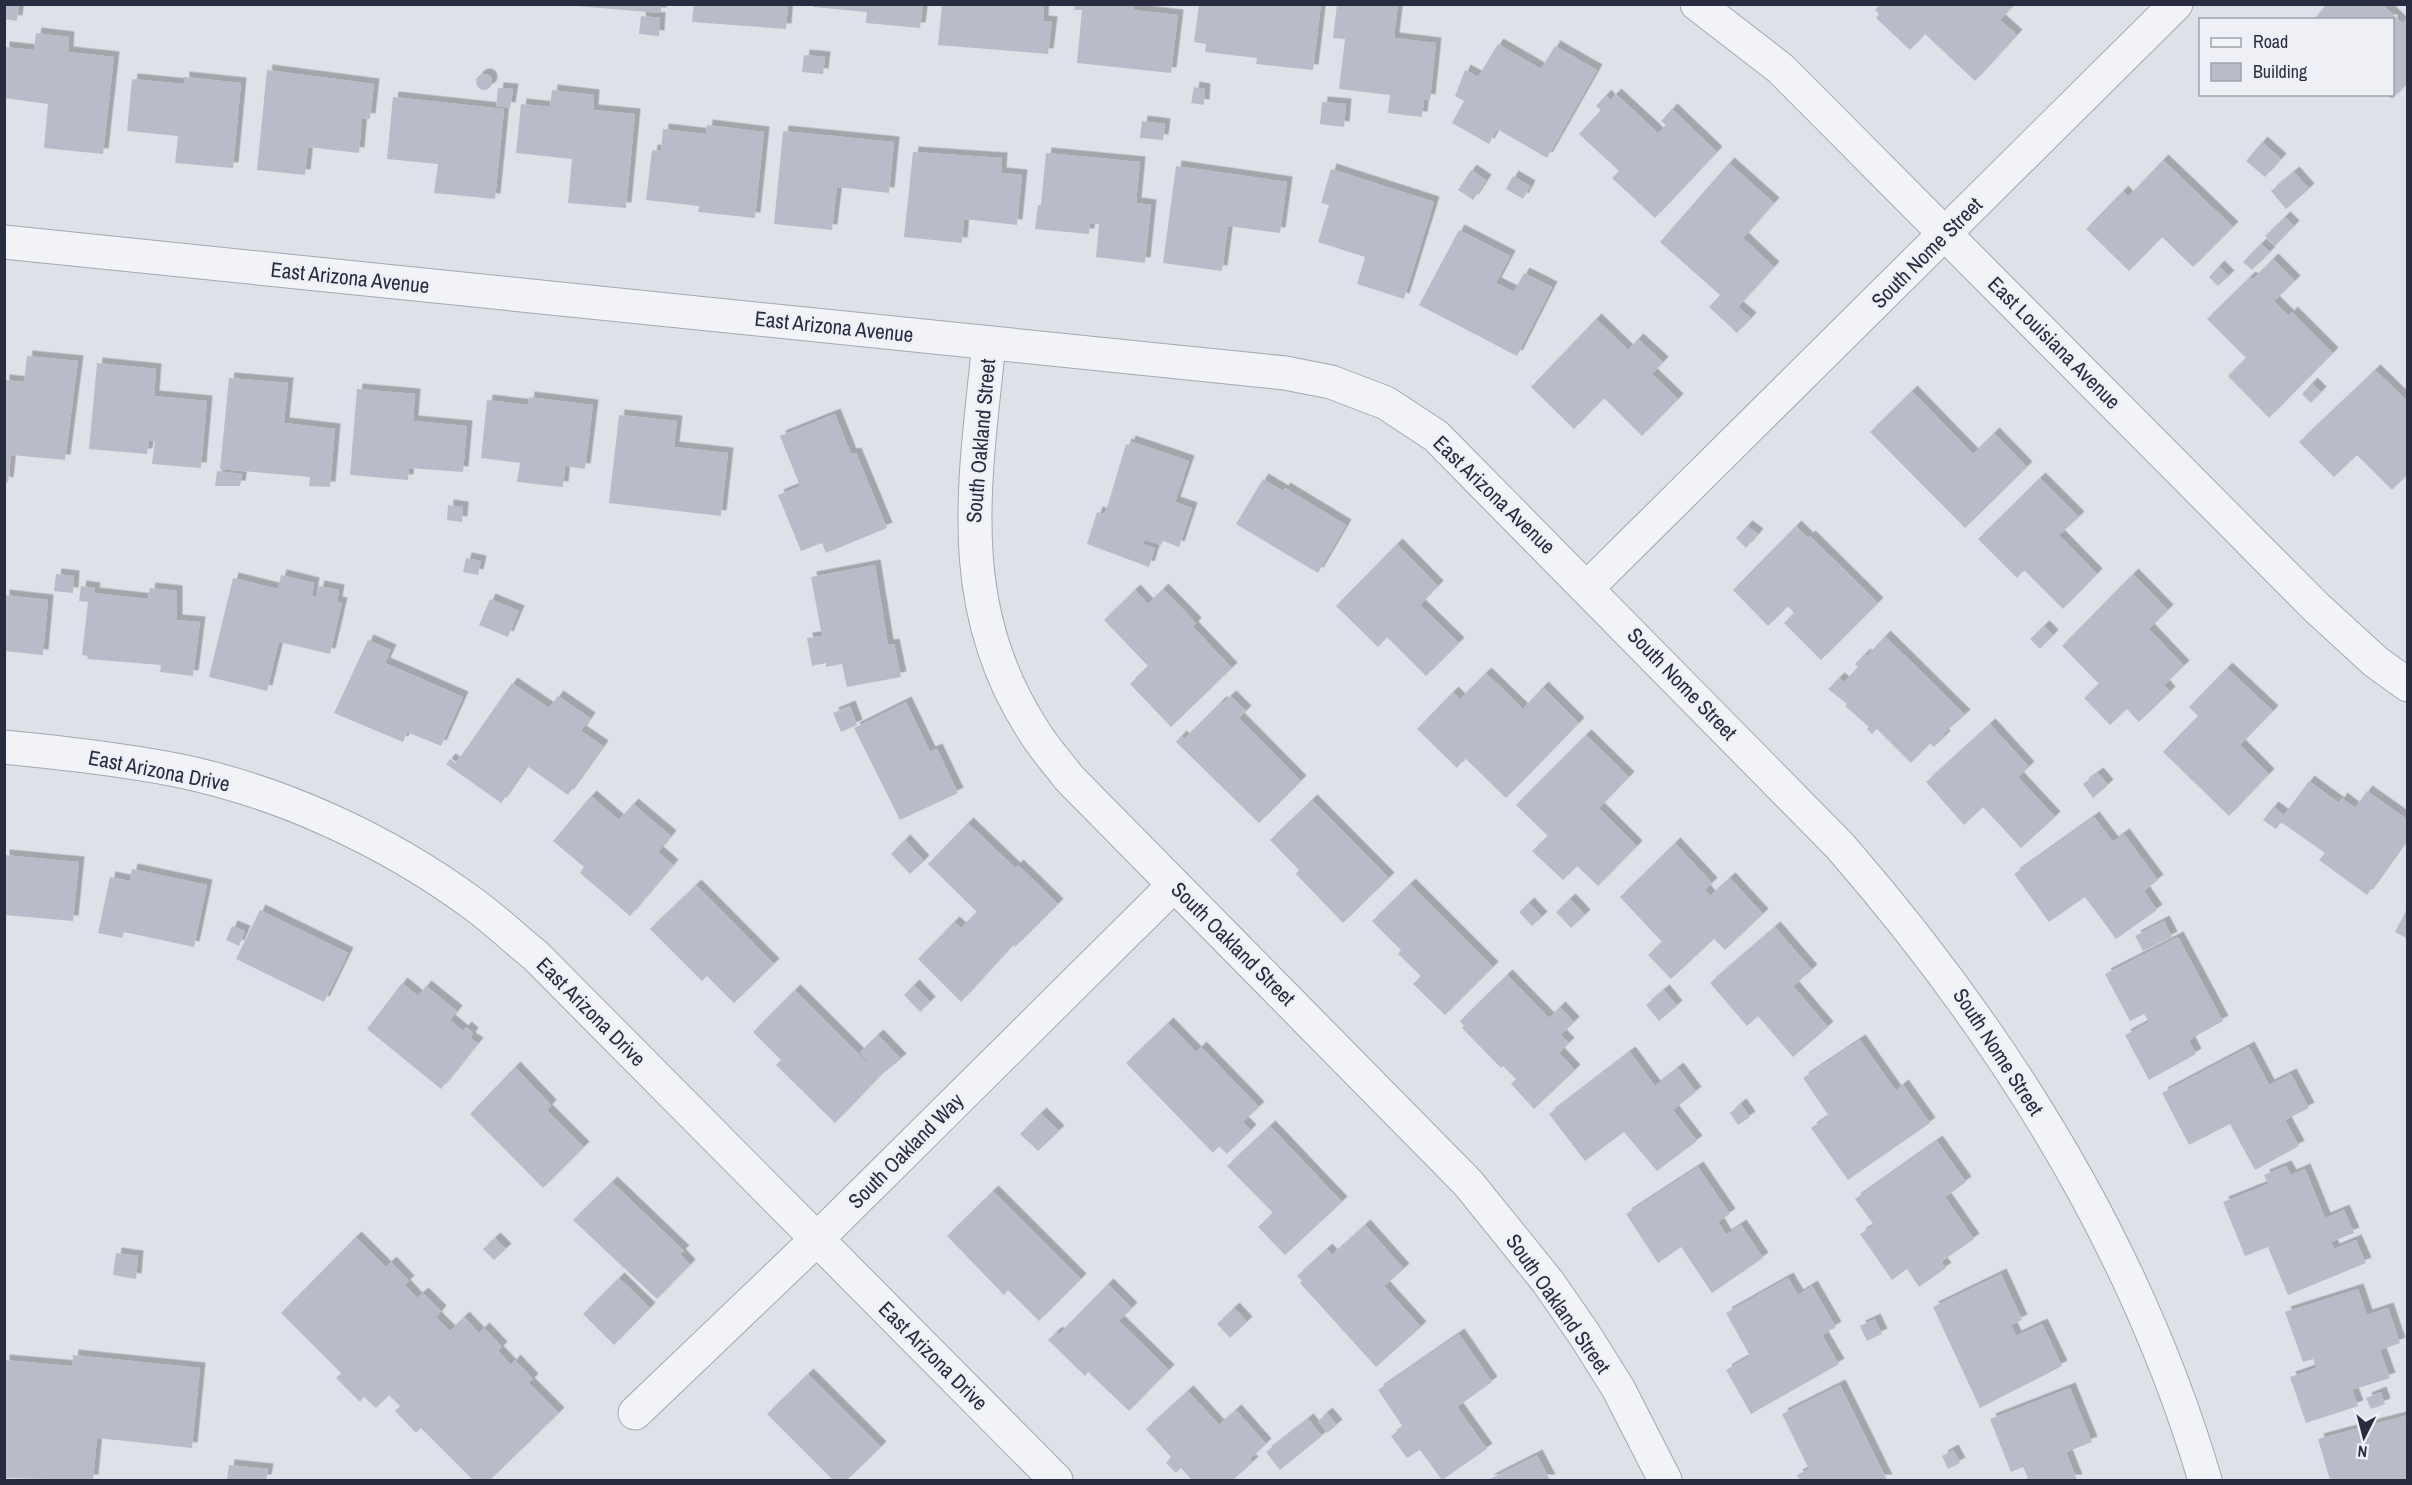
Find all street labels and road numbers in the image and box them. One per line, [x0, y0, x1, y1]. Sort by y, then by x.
street label: South Nome Street [1865, 190, 1989, 315]
street label: East Arizona Avenue [269, 255, 431, 300]
street label: East Louisiana Avenue [1982, 270, 2127, 415]
street label: East Arizona Avenue [753, 304, 915, 349]
street label: South Oakland Street [959, 357, 1002, 524]
street label: East Arizona Avenue [1427, 429, 1562, 561]
street label: South Nome Street [1621, 621, 1744, 747]
street label: East Arizona Drive [86, 743, 232, 798]
street label: South Oakland Street [1165, 875, 1302, 1012]
street label: East Arizona Drive [530, 951, 652, 1073]
street label: South Nome Street [1946, 982, 2051, 1121]
street label: South Oakland Way [841, 1086, 970, 1215]
street label: South Oakland Street [1499, 1228, 1618, 1380]
street label: East Arizona Drive [872, 1295, 994, 1417]

